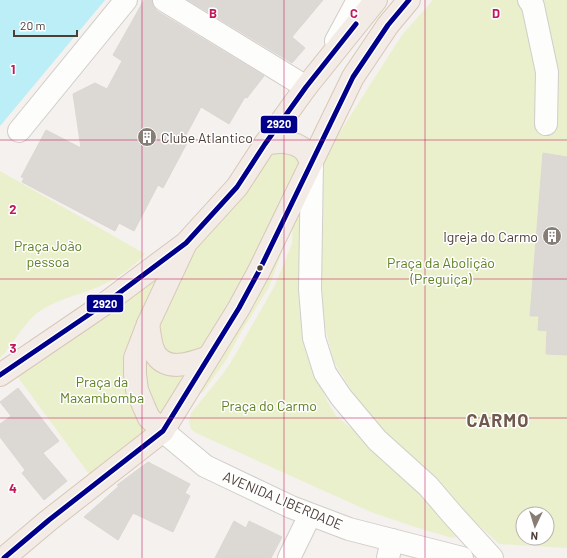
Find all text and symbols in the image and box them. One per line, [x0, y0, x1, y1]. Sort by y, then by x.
text: B [209, 5, 217, 21]
text: C [350, 5, 358, 21]
text: D [492, 5, 500, 21]
scale bar [14, 12, 77, 38]
text: 20 m [20, 18, 46, 32]
text: 1 [11, 61, 15, 77]
line badge: 2920 [260, 115, 298, 134]
text: 2920 [267, 117, 291, 130]
building icon: Clube Atlantico [136, 126, 158, 148]
place label: Clube Atlantico [161, 129, 253, 146]
text: 2 [9, 201, 17, 217]
building icon: Igreja do Carmo [541, 225, 563, 247]
place label: Igreja do Carmo [443, 228, 538, 245]
park label: Praça João pessoa [14, 237, 82, 270]
park label: Praça da Abolição (Preguiça) [387, 254, 495, 287]
unlabelled marker [255, 263, 265, 273]
line badge: 2920 [86, 294, 124, 313]
text: 2920 [93, 297, 117, 310]
text: 3 [9, 340, 17, 356]
park label: Praça da Maxambomba [60, 373, 144, 406]
park label: Praça do Carmo [221, 397, 317, 414]
district label: CARMO [467, 409, 529, 431]
street label: AVENIDA LIBERDADE [221, 467, 345, 533]
text: 4 [9, 480, 17, 496]
north arrow [515, 506, 555, 546]
text: N [530, 530, 538, 543]

